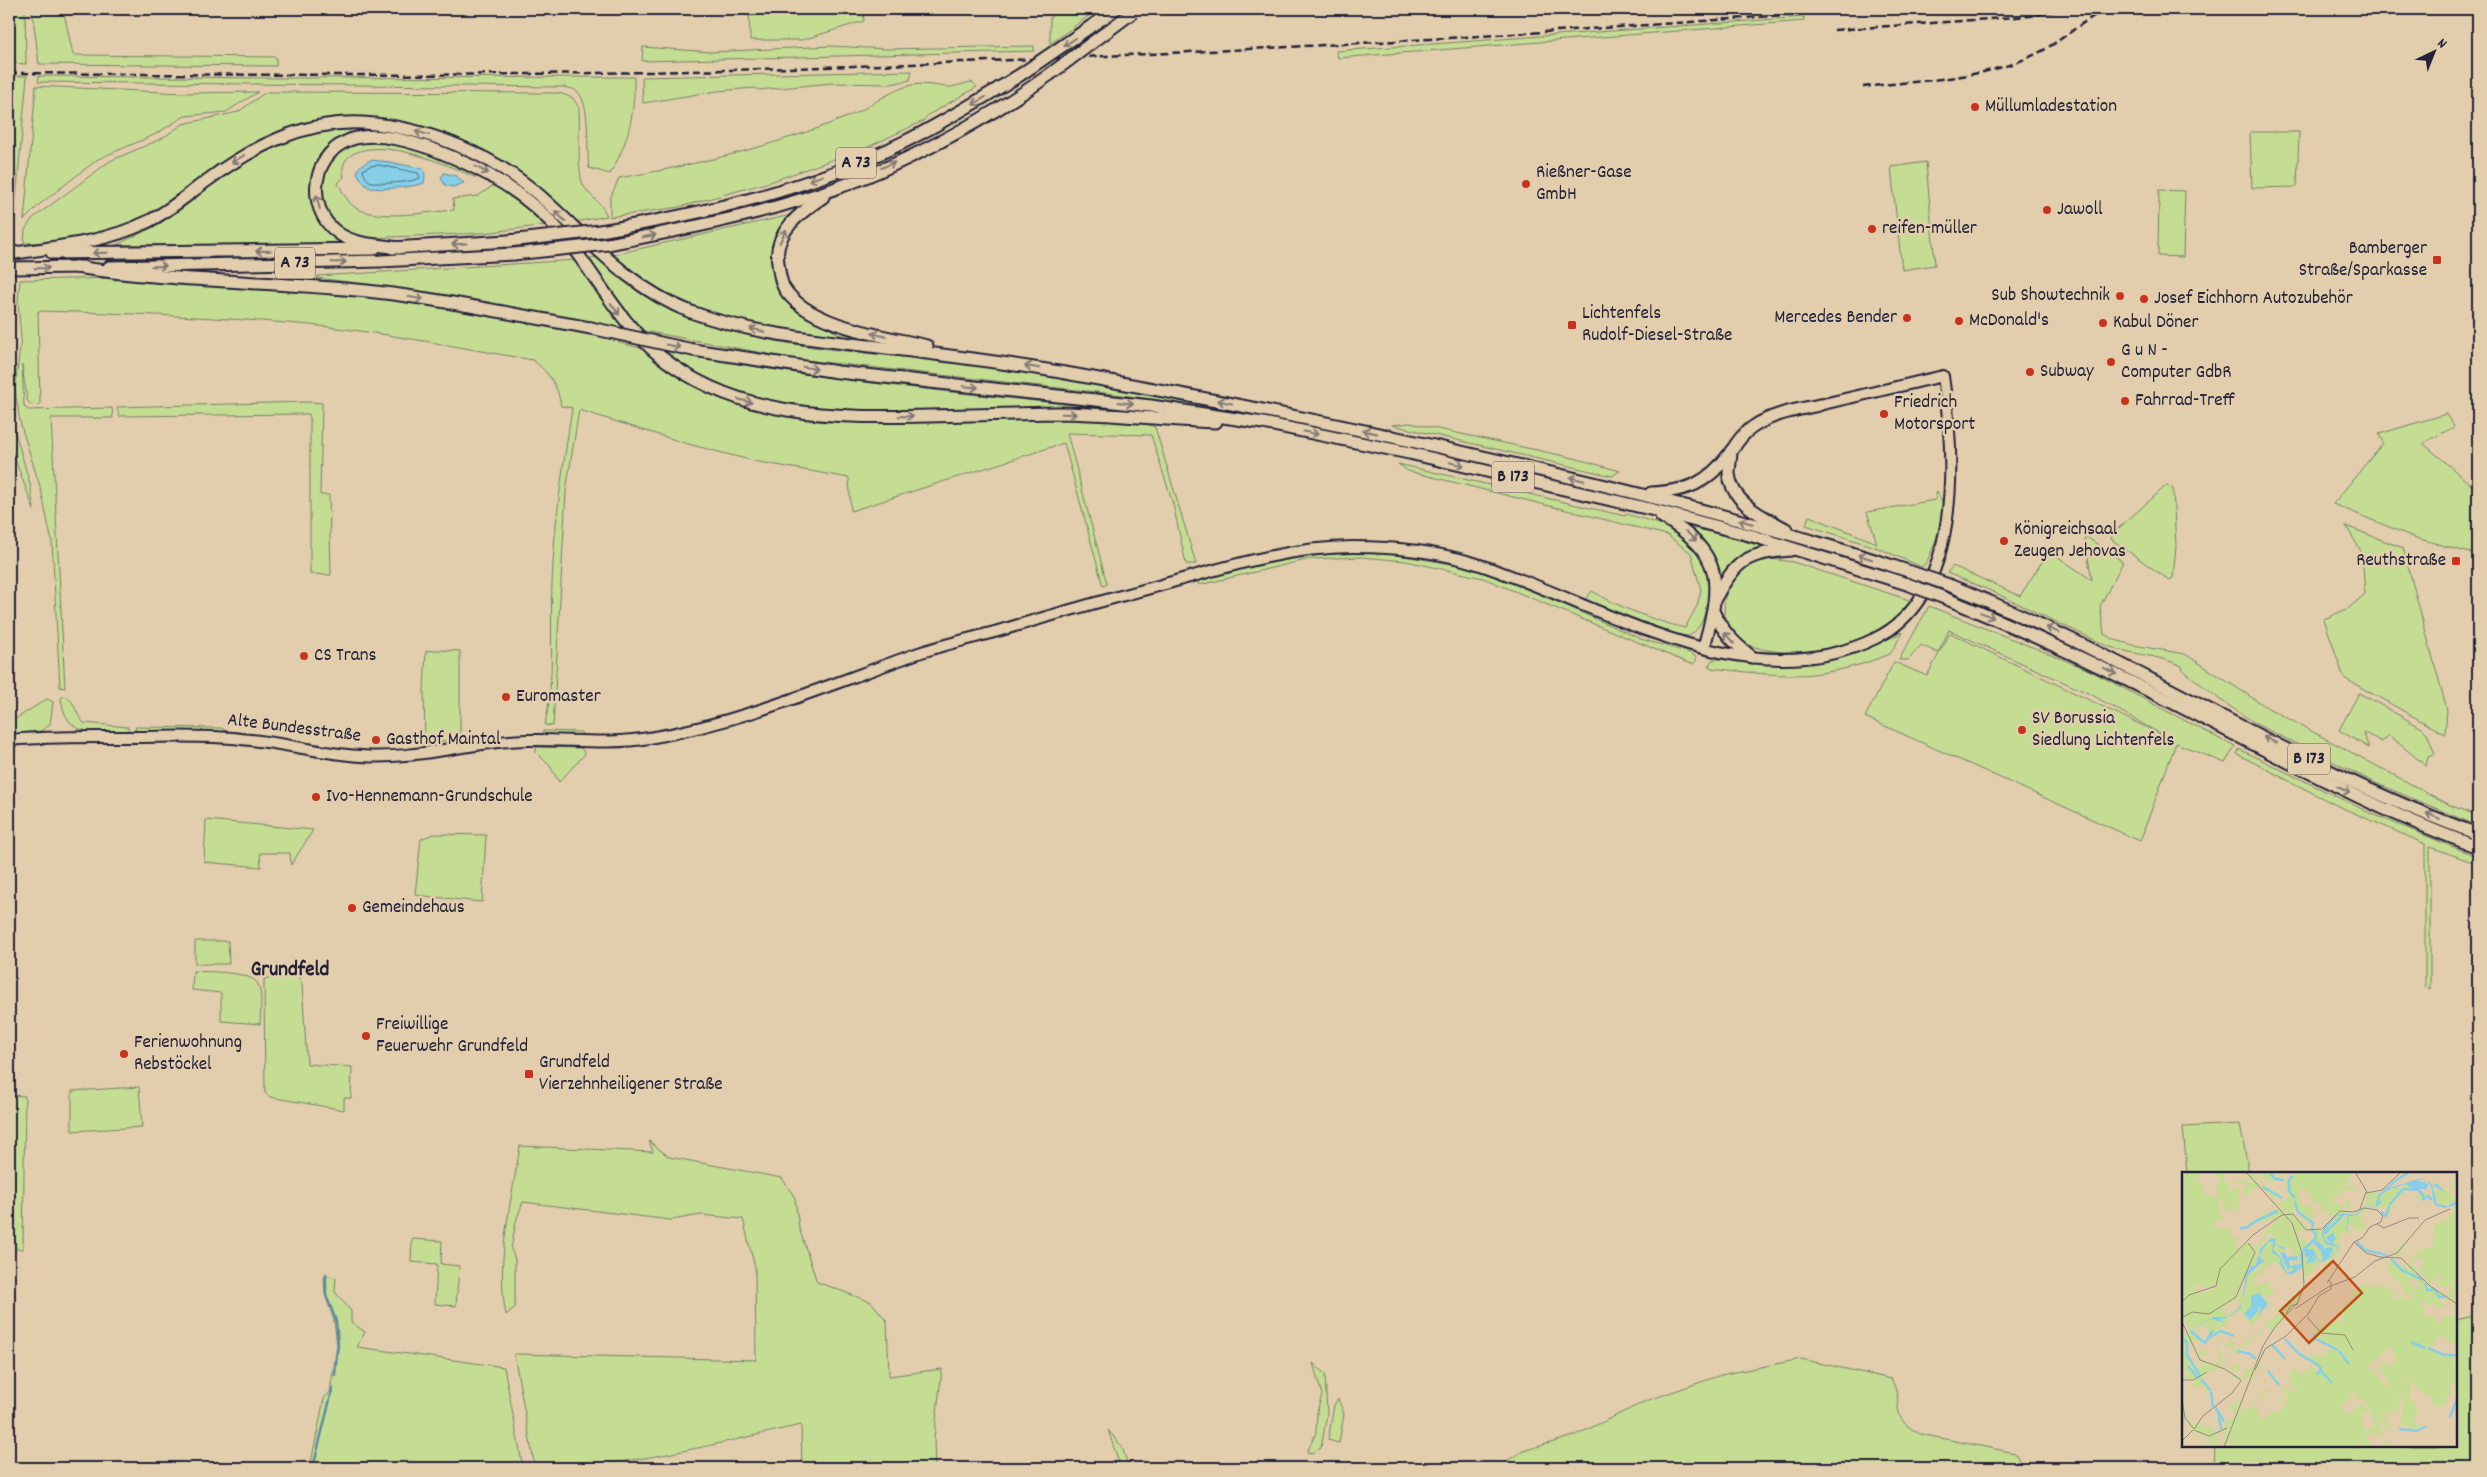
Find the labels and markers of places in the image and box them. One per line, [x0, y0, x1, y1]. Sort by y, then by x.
place label: Müllumladestation [1985, 94, 2117, 121]
marker: Müllumladestation [1969, 101, 1981, 113]
place label: Rießner-Gase GmbH [1536, 160, 1632, 209]
marker: Rießner-Gase GmbH [1520, 178, 1532, 190]
place label: Jawoll [2057, 197, 2103, 224]
marker: Jawoll [2041, 204, 2053, 216]
place label: reifen-müller [1882, 216, 1977, 243]
marker: reifen-müller [1866, 223, 1878, 235]
place label: Bamberger Straße/Sparkasse [2299, 236, 2427, 285]
marker: Bamberger Straße/Sparkasse [2431, 254, 2443, 266]
place label: Sub Showtechnik [1991, 283, 2110, 310]
place label: Josef Eichhorn Autozubehör [2154, 286, 2353, 313]
marker: Sub Showtechnik [2114, 290, 2126, 302]
marker: Josef Eichhorn Autozubehör [2138, 293, 2150, 305]
place label: Lichtenfels Rudolf-Diesel-Straße [1582, 301, 1732, 350]
place label: Mercedes Bender [1774, 305, 1897, 332]
place label: McDonald's [1969, 308, 2049, 335]
place label: Kabul Döner [2113, 310, 2198, 337]
marker: Mercedes Bender [1901, 312, 1913, 324]
marker: McDonald's [1953, 315, 1965, 327]
marker: Kabul Döner [2097, 317, 2109, 329]
marker: Lichtenfels Rudolf-Diesel-Straße [1566, 319, 1578, 331]
place label: G u N - Computer GdbR [2121, 338, 2232, 387]
marker: G u N - Computer GdbR [2105, 356, 2117, 368]
place label: Subway [2040, 359, 2094, 386]
marker: Subway [2024, 366, 2036, 378]
place label: Fahrrad-Treff [2135, 388, 2236, 415]
place label: Friedrich Motorsport [1894, 390, 1975, 439]
marker: Fahrrad-Treff [2119, 395, 2131, 407]
marker: Friedrich Motorsport [1878, 408, 1890, 420]
place label: Königreichsaal Zeugen Jehovas [2014, 517, 2126, 566]
marker: Königreichsaal Zeugen Jehovas [1998, 535, 2010, 547]
place label: Reuthstraße [2356, 548, 2446, 575]
marker: Reuthstraße [2450, 555, 2462, 567]
place label: CS Trans [314, 643, 376, 670]
marker: CS Trans [298, 650, 310, 662]
place label: Euromaster [516, 684, 601, 711]
marker: Euromaster [500, 691, 512, 703]
place label: SV Borussia Siedlung Lichtenfels [2032, 706, 2175, 755]
marker: SV Borussia Siedlung Lichtenfels [2016, 724, 2028, 736]
place label: Gasthof Maintal [386, 727, 501, 754]
marker: Gasthof Maintal [370, 734, 382, 746]
place label: Ivo-Hennemann-Grundschule [326, 784, 533, 811]
marker: Ivo-Hennemann-Grundschule [310, 791, 322, 803]
place label: Gemeindehaus [362, 895, 465, 922]
marker: Gemeindehaus [346, 902, 358, 914]
place label: Freiwillige Feuerwehr Grundfeld [376, 1012, 528, 1061]
place label: Ferienwohnung Rebstöckel [134, 1030, 242, 1079]
marker: Freiwillige Feuerwehr Grundfeld [360, 1030, 372, 1042]
marker: Ferienwohnung Rebstöckel [118, 1048, 130, 1060]
place label: Grundfeld Vierzehnheiligener Straße [539, 1050, 723, 1099]
marker: Grundfeld Vierzehnheiligener Straße [523, 1068, 535, 1080]

